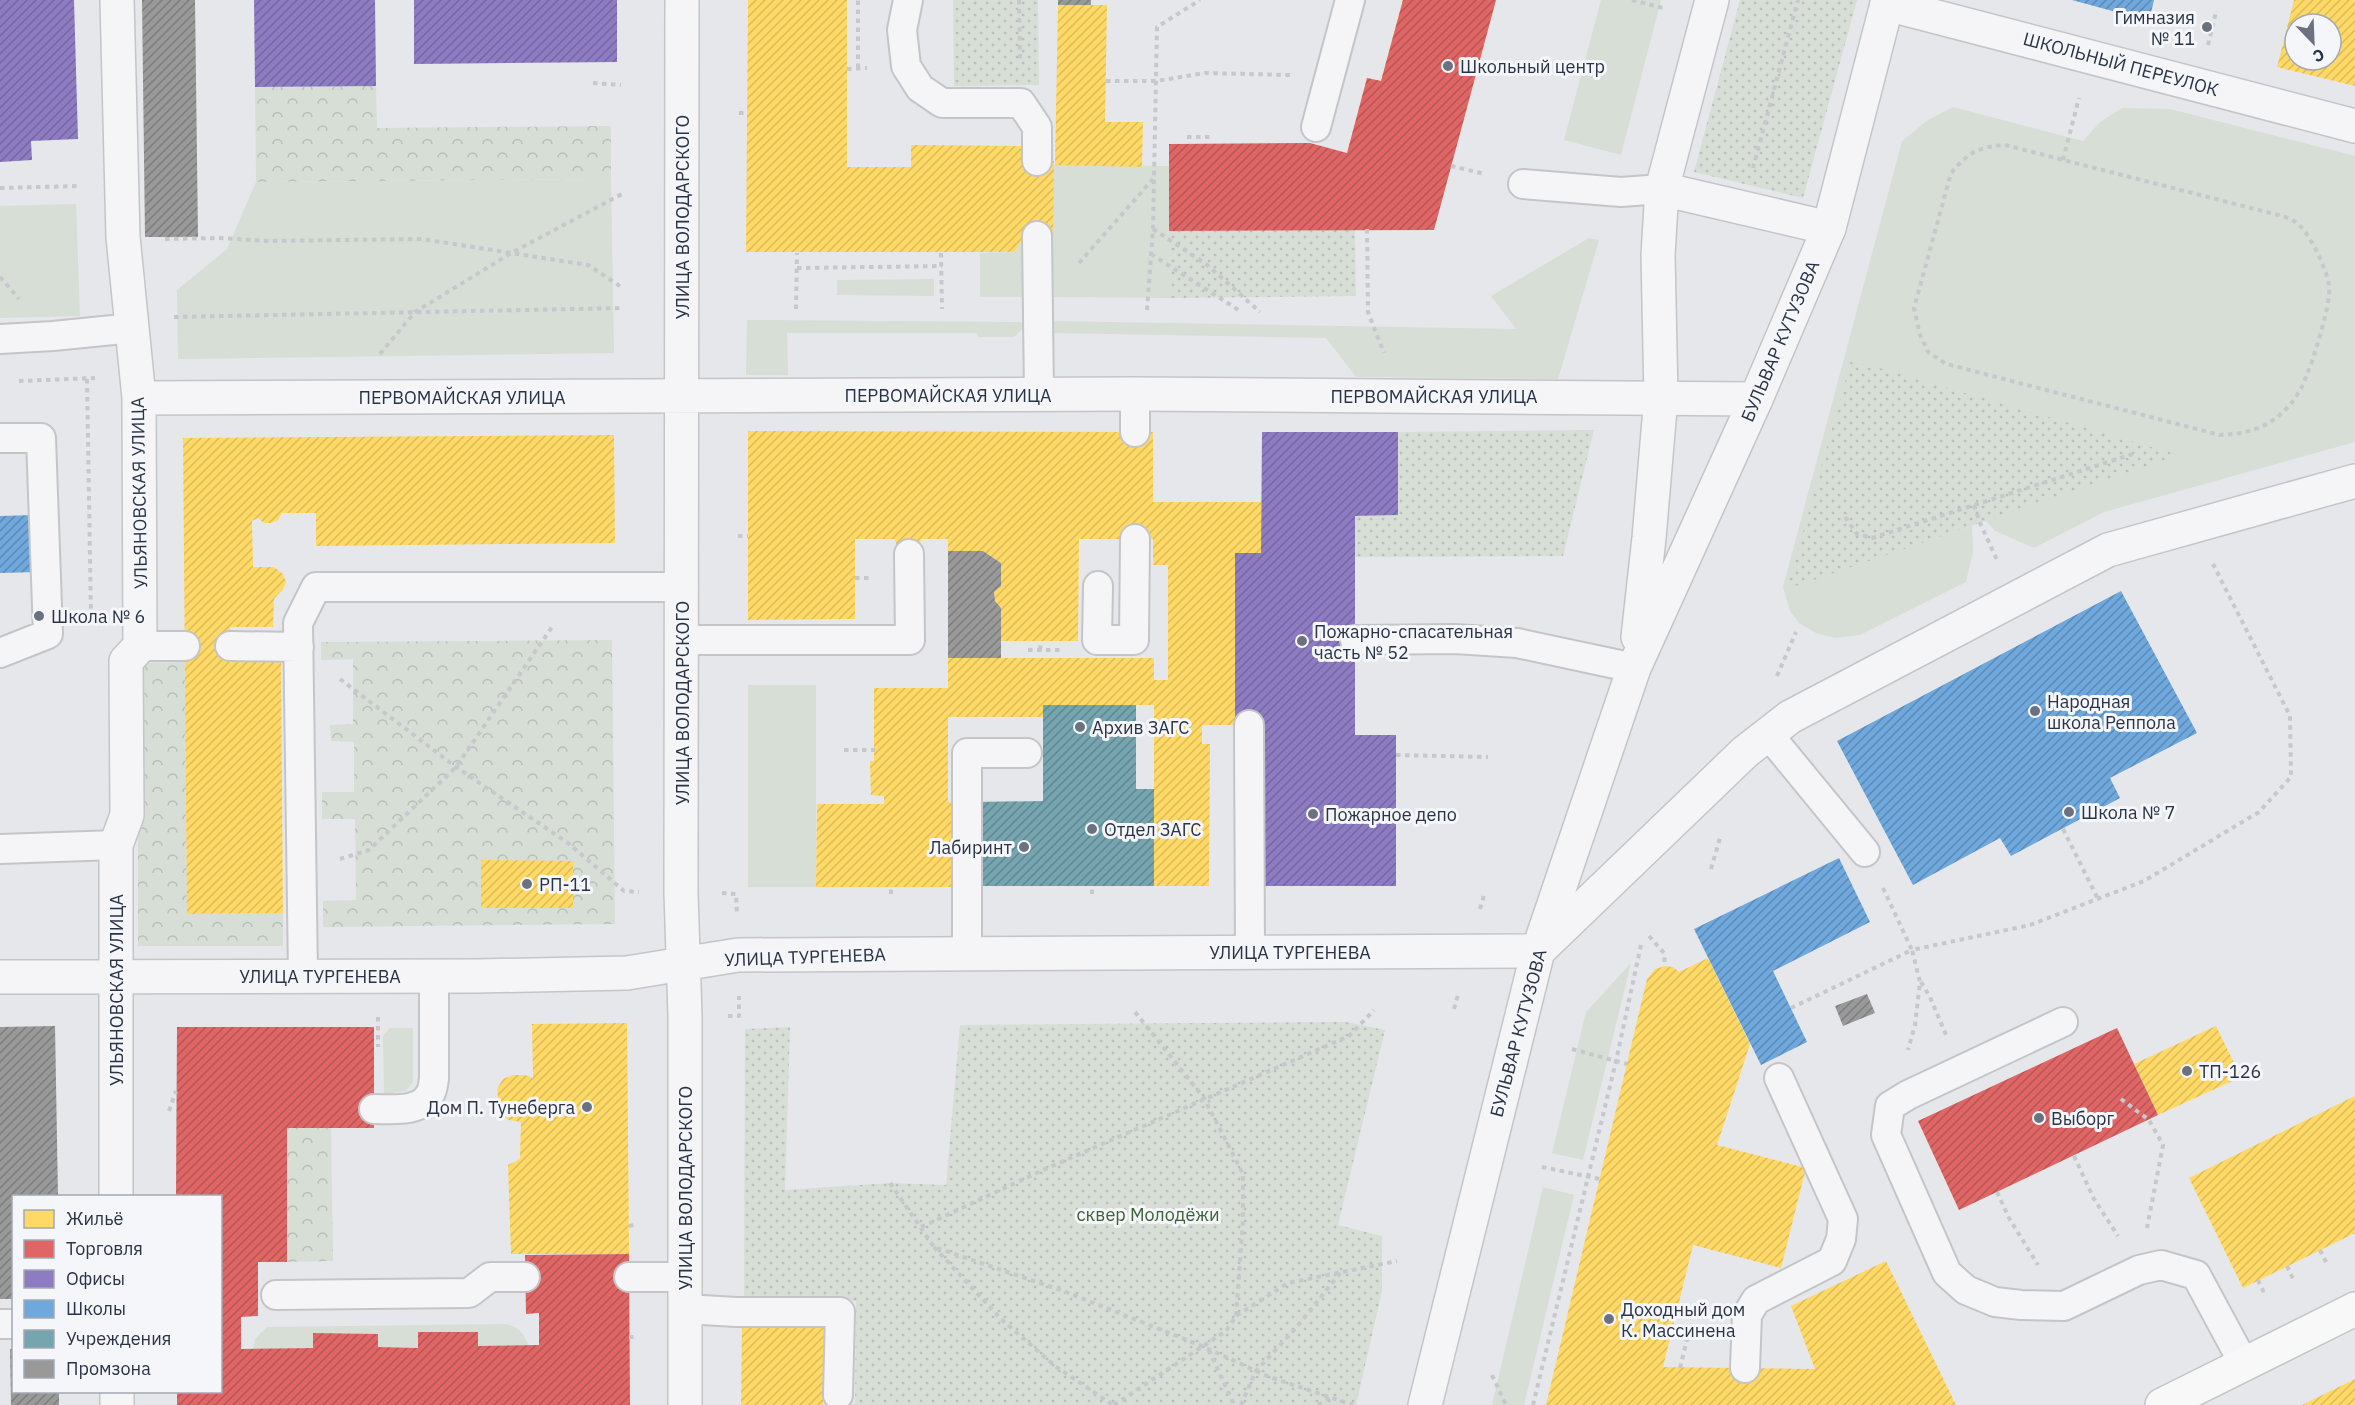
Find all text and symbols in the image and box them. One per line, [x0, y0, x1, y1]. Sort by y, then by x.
place label: Гимназия № 11 [2115, 6, 2195, 50]
north arrow [2283, 12, 2343, 72]
marker: Гимназия № 11 [2200, 20, 2214, 34]
street label: ШКОЛЬНЫЙ ПЕРЕУЛОК [2021, 27, 2221, 101]
text: С [2310, 45, 2328, 67]
place label: Школьный центр [1460, 55, 1605, 78]
marker: Школьный центр [1441, 59, 1455, 73]
street label: УЛИЦА ВОЛОДАРСКОГО [671, 115, 694, 319]
street label: БУЛЬВАР КУТУЗОВА [1736, 256, 1825, 425]
street label: ПЕРВОМАЙСКАЯ УЛИЦА [844, 384, 1052, 407]
street label: ПЕРВОМАЙСКАЯ УЛИЦА [1330, 385, 1538, 408]
street label: ПЕРВОМАЙСКАЯ УЛИЦА [358, 386, 566, 409]
street label: УЛЬЯНОВСКАЯ УЛИЦА [126, 396, 152, 589]
street label: УЛИЦА ВОЛОДАРСКОГО [671, 601, 694, 805]
place label: Школа № 6 [51, 605, 145, 628]
marker: Школа № 6 [32, 609, 46, 623]
place label: Пожарно-спасательная часть № 52 [1314, 620, 1513, 664]
marker: Пожарно-спасательная часть № 52 [1295, 634, 1309, 648]
place label: Народная школа Реппола [2047, 690, 2176, 734]
marker: Народная школа Реппола [2028, 704, 2042, 718]
place label: Архив ЗАГС [1092, 716, 1189, 739]
marker: Архив ЗАГС [1073, 720, 1087, 734]
place label: Школа № 7 [2081, 801, 2175, 824]
place label: Пожарное депо [1325, 803, 1457, 826]
marker: Школа № 7 [2062, 805, 2076, 819]
marker: Пожарное депо [1306, 807, 1320, 821]
place label: Отдел ЗАГС [1104, 818, 1201, 841]
marker: Отдел ЗАГС [1085, 822, 1099, 836]
place label: Лабиринт [929, 836, 1012, 859]
marker: Лабиринт [1017, 840, 1031, 854]
place label: РП-11 [539, 873, 591, 896]
marker: РП-11 [520, 877, 534, 891]
street label: УЛЬЯНОВСКАЯ УЛИЦА [105, 893, 128, 1086]
street label: УЛИЦА ТУРГЕНЕВА [1209, 941, 1371, 964]
street label: УЛИЦА ТУРГЕНЕВА [724, 943, 887, 971]
street label: БУЛЬВАР КУТУЗОВА [1484, 946, 1552, 1120]
street label: УЛИЦА ТУРГЕНЕВА [239, 965, 401, 988]
place label: ТП-126 [2199, 1060, 2261, 1083]
marker: ТП-126 [2180, 1064, 2194, 1078]
street label: УЛИЦА ВОЛОДАРСКОГО [674, 1086, 697, 1290]
place label: Дом П. Тунеберга [427, 1096, 575, 1119]
marker: Дом П. Тунеберга [580, 1100, 594, 1114]
place label: Выборг [2051, 1107, 2114, 1130]
marker: Выборг [2032, 1111, 2046, 1125]
legend [12, 1195, 222, 1393]
park label: сквер Молодёжи [1076, 1203, 1220, 1226]
text: Жильё [66, 1207, 124, 1230]
text: Торговля [66, 1237, 143, 1260]
text: Офисы [66, 1267, 125, 1290]
text: Школы [66, 1297, 126, 1320]
place label: Доходный дом К. Массинена [1621, 1298, 1745, 1342]
marker: Доходный дом К. Массинена [1602, 1312, 1616, 1326]
text: Учреждения [66, 1327, 171, 1350]
text: Промзона [66, 1357, 151, 1380]

